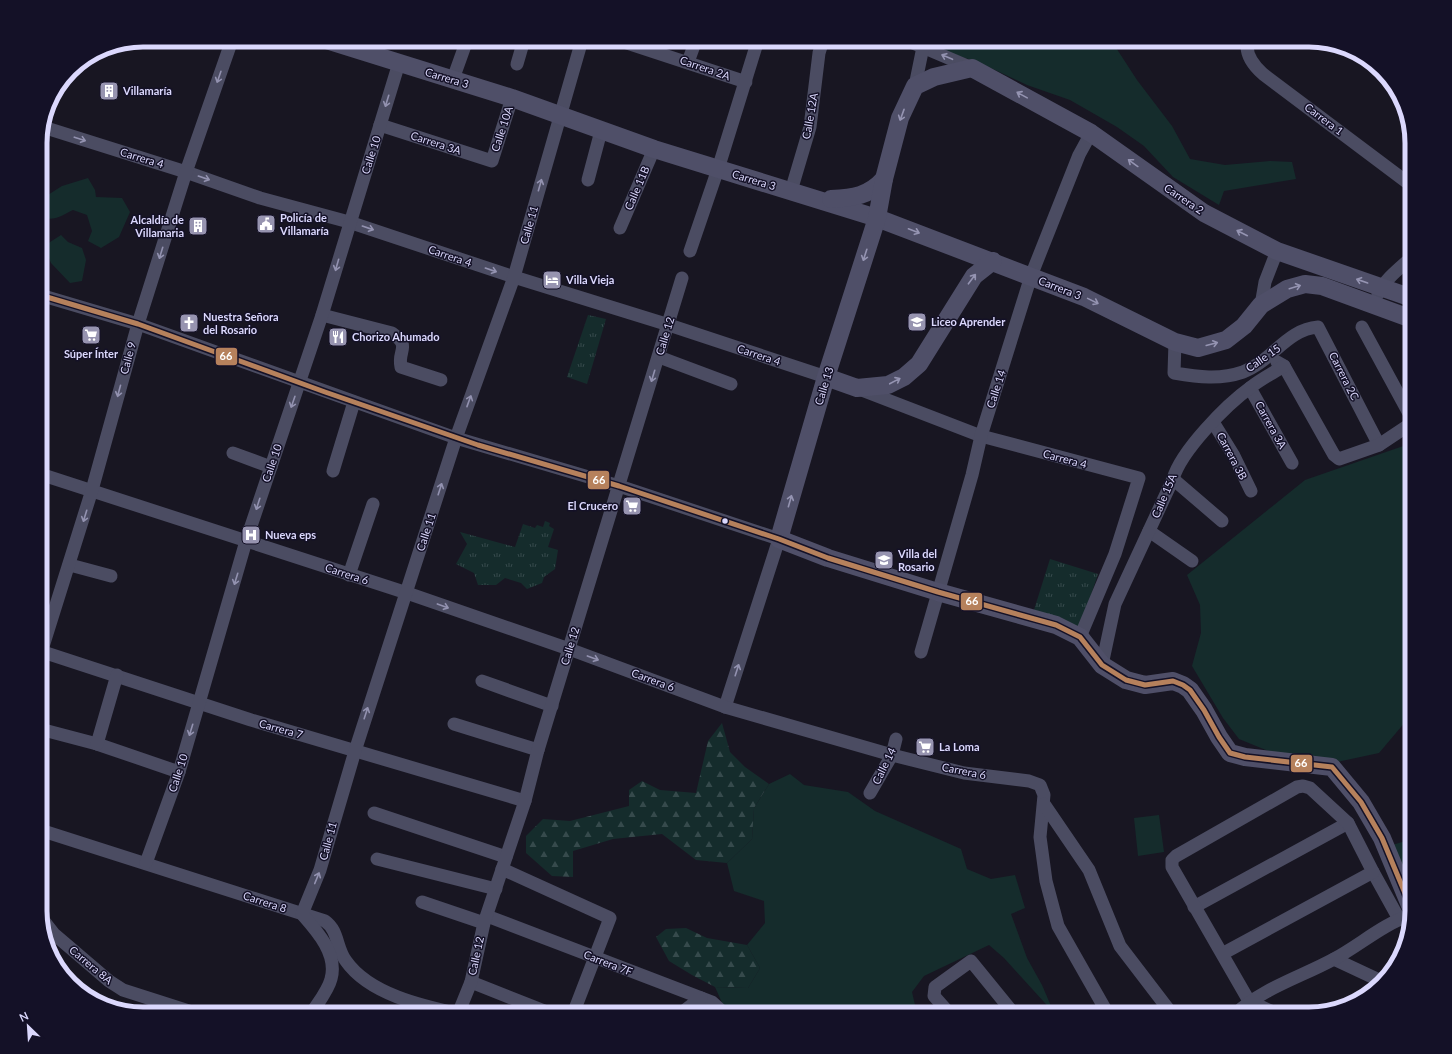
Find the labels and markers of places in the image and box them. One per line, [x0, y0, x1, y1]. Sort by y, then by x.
building icon: Villamaría [98, 80, 120, 102]
place label: Villamaría [122, 84, 172, 97]
place label: Policía de Villamaría [279, 211, 329, 237]
place label: Alcaldía de Villamaria [130, 213, 184, 239]
public building icon: Policía de Villamaría [255, 213, 277, 235]
building icon: Alcaldía de Villamaria [187, 215, 209, 237]
hotel icon: Villa Vieja [541, 269, 563, 291]
place label: Villa Vieja [565, 273, 614, 286]
place label: Nuestra Señora del Rosario [203, 310, 279, 336]
school or university icon: Liceo Aprender [906, 311, 928, 333]
church icon: Nuestra Señora del Rosario [178, 312, 200, 334]
place label: Liceo Aprender [931, 315, 1006, 328]
supermarket icon: Súper Ínter [80, 324, 102, 346]
restaurant icon: Chorizo Ahumado [327, 326, 349, 348]
place label: Chorizo Ahumado [352, 330, 440, 343]
place label: Súper Ínter [64, 347, 119, 360]
supermarket icon: El Crucero [621, 495, 643, 517]
place label: El Crucero [567, 499, 618, 512]
unlabelled marker [720, 516, 730, 526]
hospital icon: Nueva eps [240, 524, 262, 546]
place label: Nueva eps [265, 528, 316, 541]
place label: Villa del Rosario [897, 547, 937, 573]
school or university icon: Villa del Rosario [873, 549, 895, 571]
supermarket icon: La Loma [914, 736, 936, 758]
place label: La Loma [939, 740, 980, 753]

